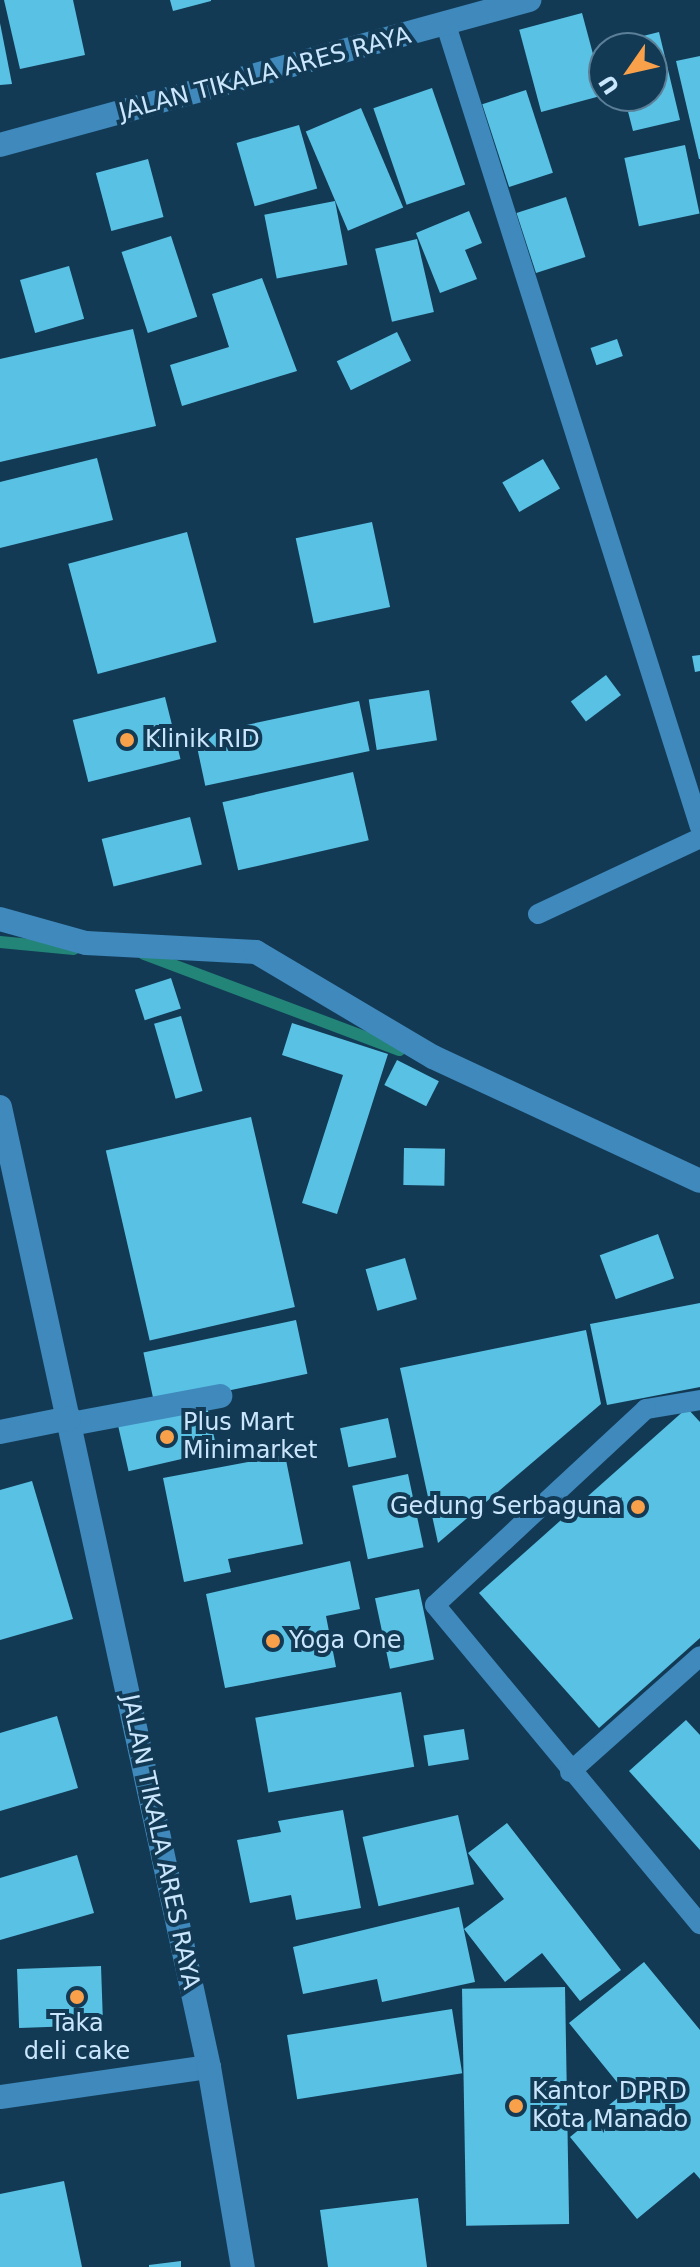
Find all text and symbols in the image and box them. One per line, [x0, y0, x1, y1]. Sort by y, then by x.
street label: JALAN TIKALA ARES RAYA [116, 21, 414, 127]
north arrow [588, 32, 668, 112]
text: U [594, 70, 625, 99]
place label: Klinik RID [145, 726, 260, 754]
marker: Klinik RID [116, 729, 138, 751]
place label: Plus Mart Minimarket [183, 1409, 317, 1465]
marker: Plus Mart Minimarket [158, 1428, 176, 1446]
place label: Gedung Serbaguna [390, 1493, 622, 1521]
marker: Gedung Serbaguna [629, 1498, 647, 1516]
place label: Yoga One [289, 1627, 402, 1655]
marker: Yoga One [264, 1632, 282, 1650]
street label: JALAN TIKALA ARES RAYA [115, 1692, 205, 1992]
marker: Taka deli cake [68, 1988, 86, 2006]
place label: Taka deli cake [24, 2010, 130, 2066]
place label: Kantor DPRD Kota Manado [532, 2078, 688, 2134]
marker: Kantor DPRD Kota Manado [507, 2097, 525, 2115]

